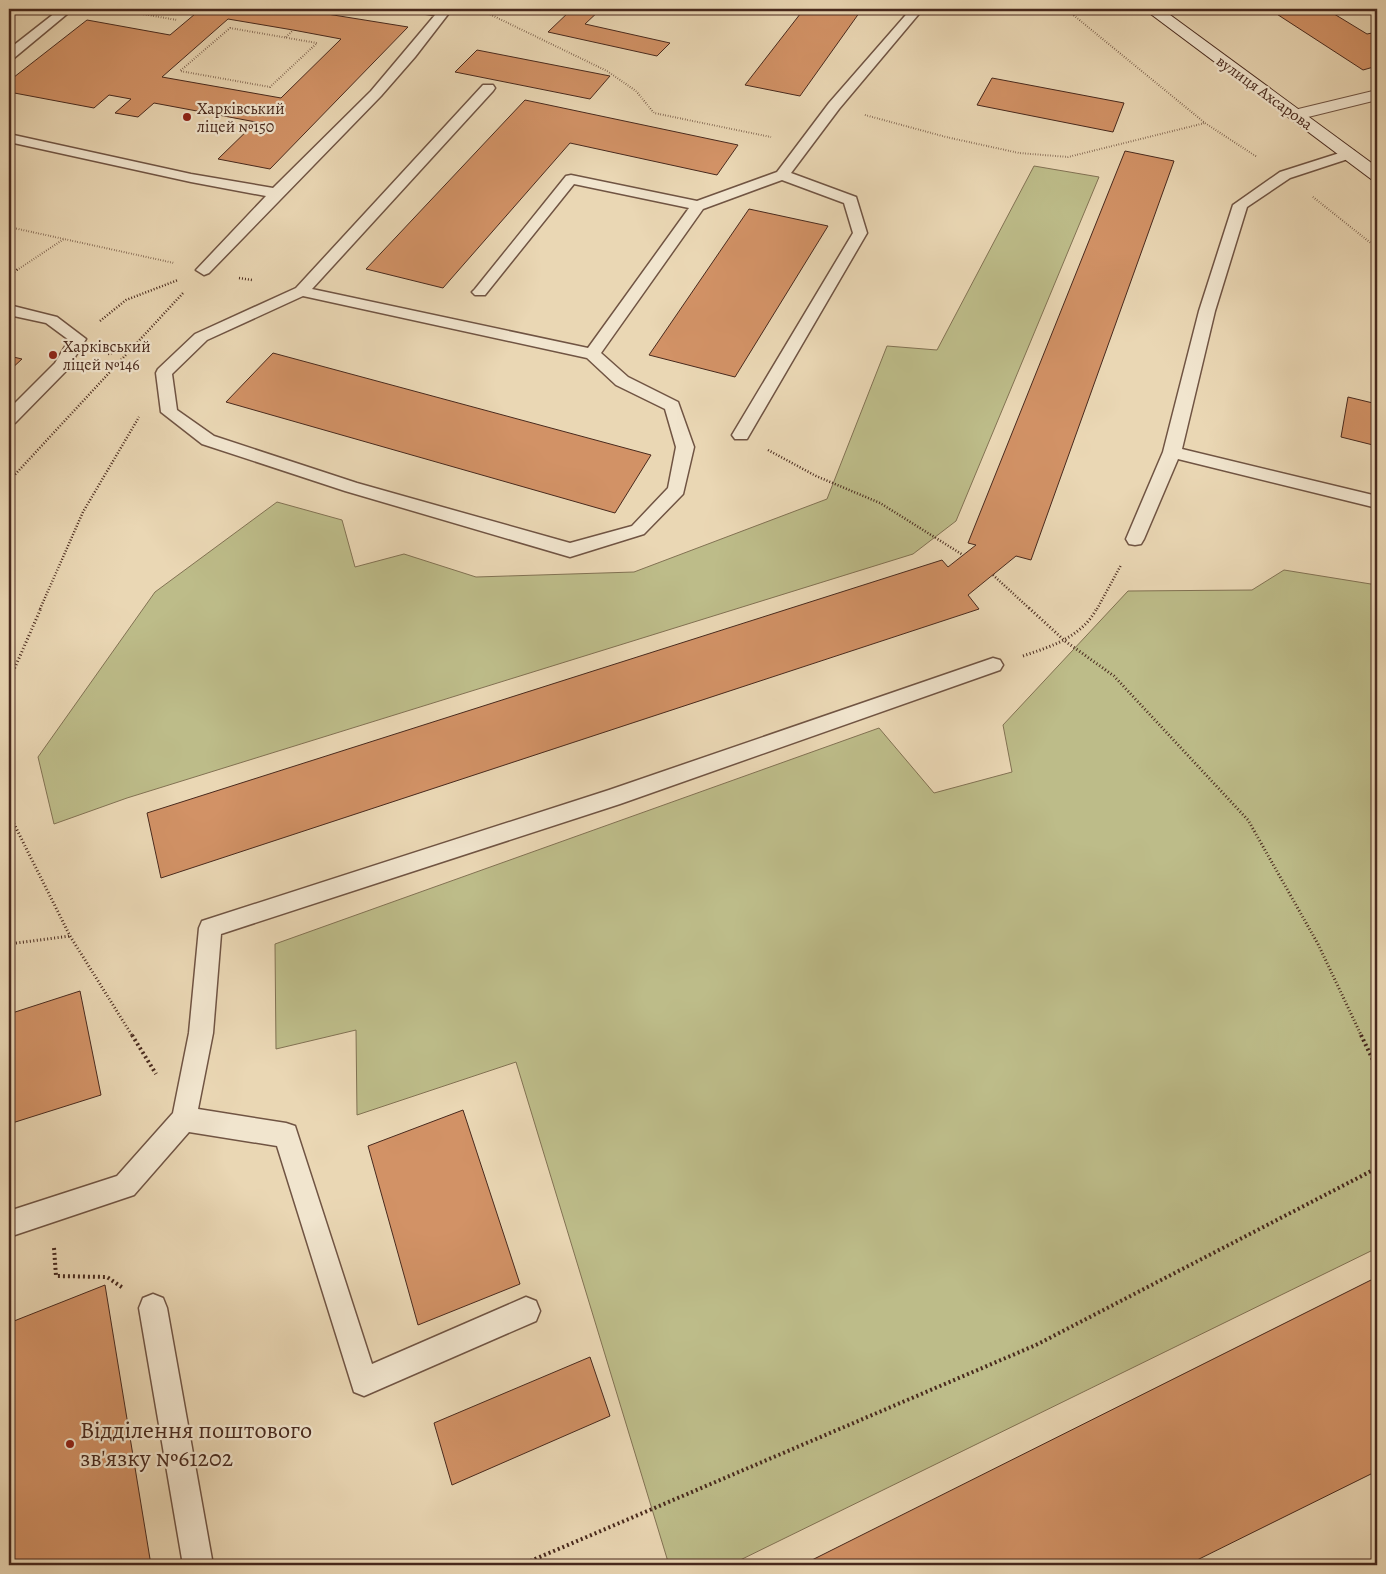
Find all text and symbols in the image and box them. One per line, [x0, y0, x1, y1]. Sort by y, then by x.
street label: вулиця Ахсарова [1212, 50, 1318, 136]
place label: Харківський ліцей №150 [197, 98, 285, 138]
marker: Харківський ліцей №150 [181, 111, 193, 123]
place label: Харківський ліцей №146 [63, 336, 151, 376]
marker: Харківський ліцей №146 [47, 349, 59, 361]
place label: Відділення поштового зв'язку №61202 [80, 1414, 312, 1474]
marker: Відділення поштового зв'язку №61202 [64, 1438, 76, 1450]

